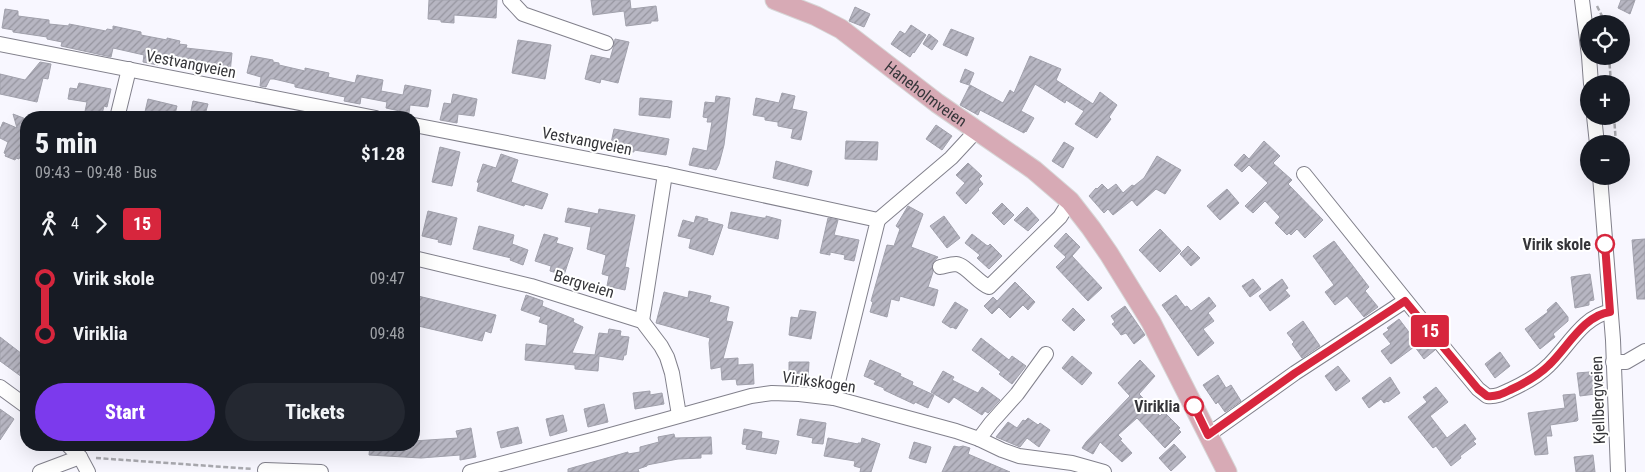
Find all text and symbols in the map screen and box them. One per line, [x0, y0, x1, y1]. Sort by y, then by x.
map controls [1580, 15, 1630, 185]
button: locate [1580, 15, 1630, 65]
street label: Vestvangveien [144, 46, 238, 82]
street label: Haneholmveien [881, 57, 971, 130]
button: + [1580, 75, 1630, 125]
street label: Vestvangveien [540, 123, 634, 159]
text: 5 min [35, 127, 97, 160]
button: − [1580, 135, 1630, 185]
text: $1.28 [361, 142, 405, 165]
text: 09:43 – 09:48 · Bus [35, 163, 157, 182]
icon: walk [35, 210, 63, 238]
icon: forward [87, 210, 115, 238]
text: 15 [133, 213, 151, 234]
text: 4 [71, 214, 79, 233]
marker: Virik skole [1595, 234, 1615, 254]
place label: Virik skole [1523, 235, 1591, 254]
street label: Bergveien [552, 266, 616, 302]
text: Virik skole [73, 267, 154, 290]
text: 09:47 [370, 269, 405, 288]
line badge: 15 [1408, 315, 1452, 347]
text: 15 [1421, 320, 1439, 341]
text: Viriklia [73, 322, 127, 345]
text: 09:48 [370, 324, 405, 343]
street label: Kjellbergveien [1587, 356, 1609, 444]
street label: Virikskogen [781, 367, 857, 397]
button: Start [35, 383, 215, 441]
button: Tickets [225, 383, 405, 441]
marker: Viriklia [1184, 396, 1204, 416]
place label: Viriklia [1134, 397, 1180, 416]

